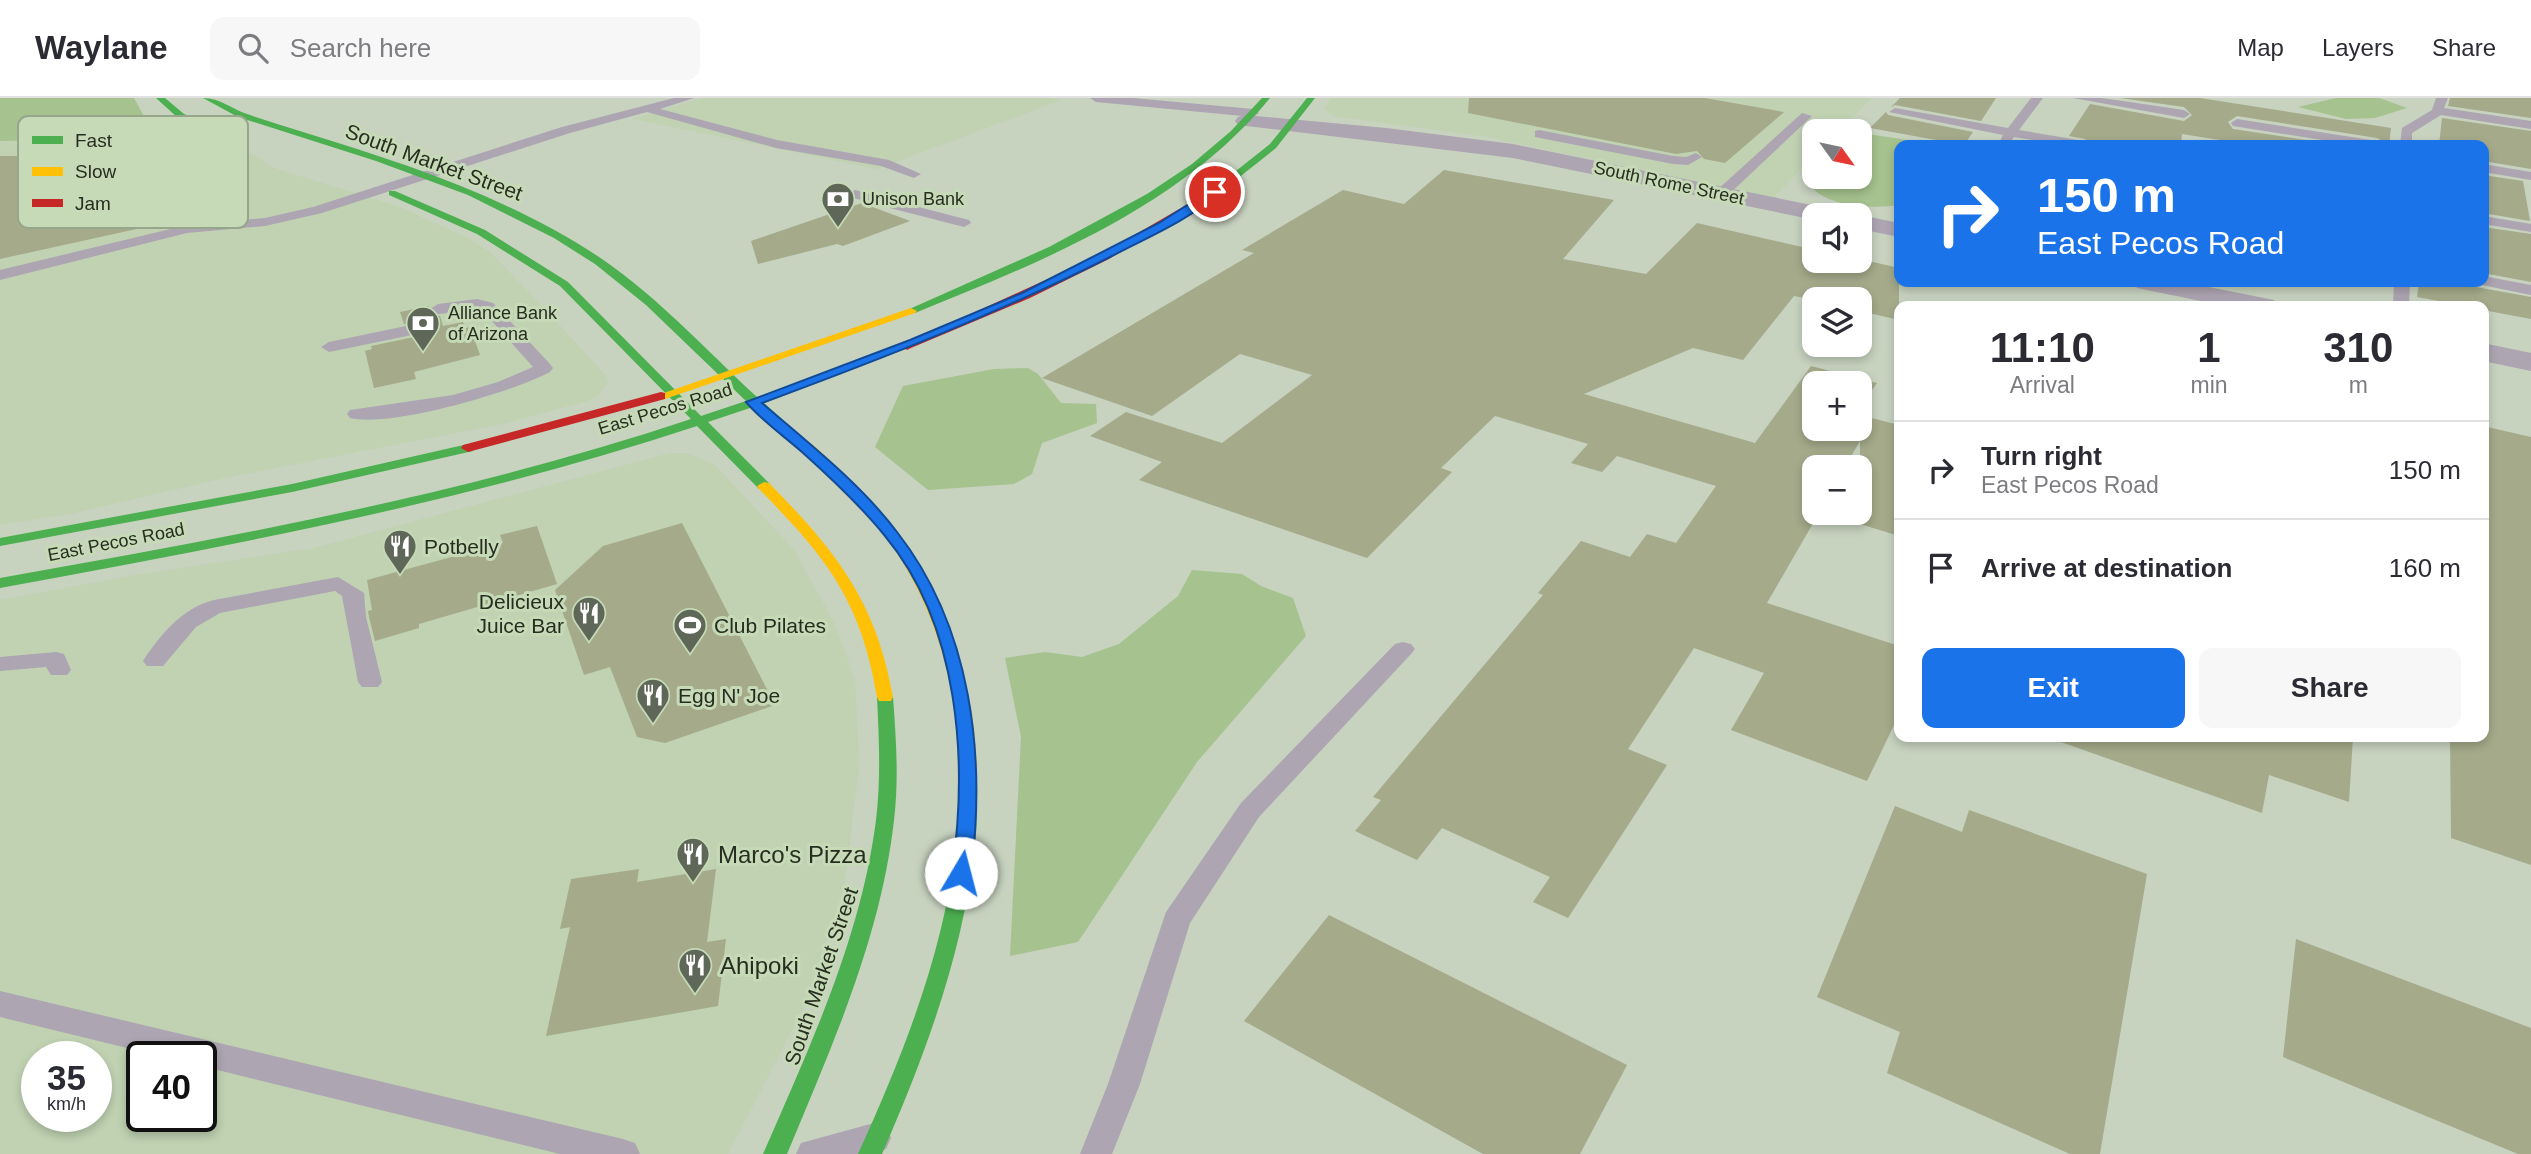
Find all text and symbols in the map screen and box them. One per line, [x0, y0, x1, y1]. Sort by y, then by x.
search box [210, 17, 700, 80]
text: Waylane [35, 29, 168, 66]
icon: search [234, 29, 272, 67]
text: Search here [290, 33, 431, 63]
text: Map [2237, 34, 2284, 61]
text: Layers [2322, 34, 2394, 61]
text: Share [2432, 34, 2496, 61]
legend [18, 116, 248, 228]
street label: South Market Street [342, 119, 526, 205]
north arrow [1802, 119, 1872, 189]
map controls [1802, 119, 1872, 525]
text: Fast [75, 130, 113, 151]
street label: South Rome Street [1592, 157, 1746, 209]
text: Slow [75, 161, 116, 182]
pin [1185, 162, 1245, 222]
icon: right [1922, 168, 2013, 259]
text: 150 m [2037, 168, 2176, 222]
icon: arrive [1196, 173, 1234, 211]
bank icon: Unison Bank [819, 180, 857, 229]
place label: Unison Bank [862, 189, 965, 209]
text: Jam [75, 193, 111, 214]
button: sound [1802, 203, 1872, 273]
text: East Pecos Road [2037, 225, 2284, 261]
button: layers [1802, 287, 1872, 357]
place label: Alliance Bank of Arizona [448, 303, 558, 344]
bank icon: Alliance Bank of Arizona [404, 304, 442, 353]
text: 11:10 [1990, 324, 2095, 371]
text: 1 [2197, 324, 2221, 371]
text: 310 [2323, 324, 2393, 371]
button: + [1802, 371, 1872, 441]
text: Arrival [2010, 372, 2075, 398]
text: min [2190, 372, 2228, 398]
text: m [2349, 372, 2368, 398]
street label: East Pecos Road [596, 379, 734, 439]
text: Turn right [1981, 441, 2102, 471]
icon: right [1922, 451, 1960, 489]
button: − [1802, 455, 1872, 525]
text: 150 m [2389, 455, 2461, 485]
text: East Pecos Road [1981, 472, 2159, 498]
street label: East Pecos Road [46, 519, 186, 565]
restaurant icon: Potbelly [381, 527, 419, 576]
place label: Potbelly [424, 535, 499, 558]
icon: arrive [1922, 549, 1960, 587]
text: Arrive at destination [1981, 553, 2232, 583]
text: 160 m [2389, 553, 2461, 583]
place label: Delicieux Juice Bar [476, 590, 564, 637]
restaurant icon: Delicieux Juice Bar [570, 594, 608, 643]
sports icon: Club Pilates [671, 606, 709, 655]
place label: Club Pilates [714, 614, 826, 637]
button: Exit [1922, 648, 2185, 728]
button: Share [2199, 648, 2461, 728]
restaurant icon: Egg N' Joe [634, 676, 672, 725]
place label: Egg N' Joe [678, 684, 780, 707]
restaurant icon: Marco's Pizza [674, 835, 712, 884]
position arrow [924, 836, 998, 910]
place label: Marco's Pizza [718, 841, 867, 868]
street label: South Market Street [780, 884, 862, 1068]
restaurant icon: Ahipoki [676, 946, 714, 995]
place label: Ahipoki [720, 952, 799, 979]
speed limit sign: 40 [126, 1041, 217, 1132]
text: 35 [47, 1058, 86, 1097]
text: km/h [47, 1094, 86, 1114]

